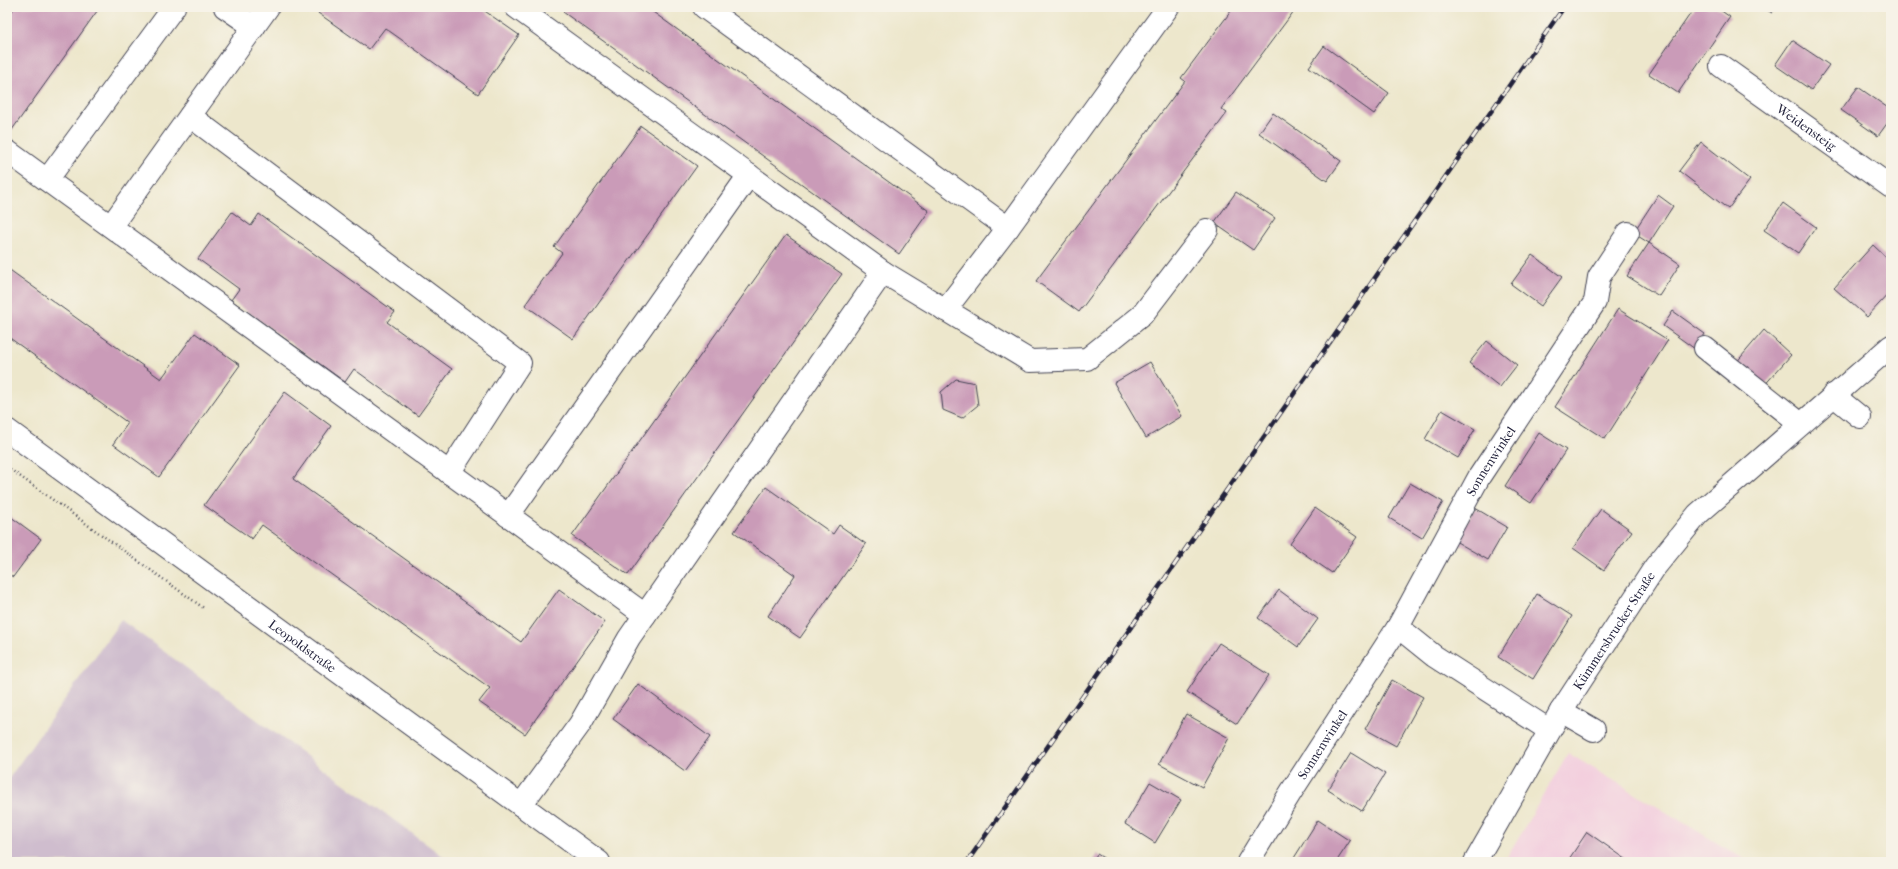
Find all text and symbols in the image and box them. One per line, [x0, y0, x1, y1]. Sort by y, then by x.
street label: Weidensteig [1773, 100, 1840, 154]
street label: Sonnenwinkel [1463, 423, 1518, 498]
street label: Kümmersbrucker Straße [1570, 568, 1658, 692]
street label: Leopoldstraße [266, 616, 340, 676]
street label: Sonnenwinkel [1294, 706, 1350, 782]

